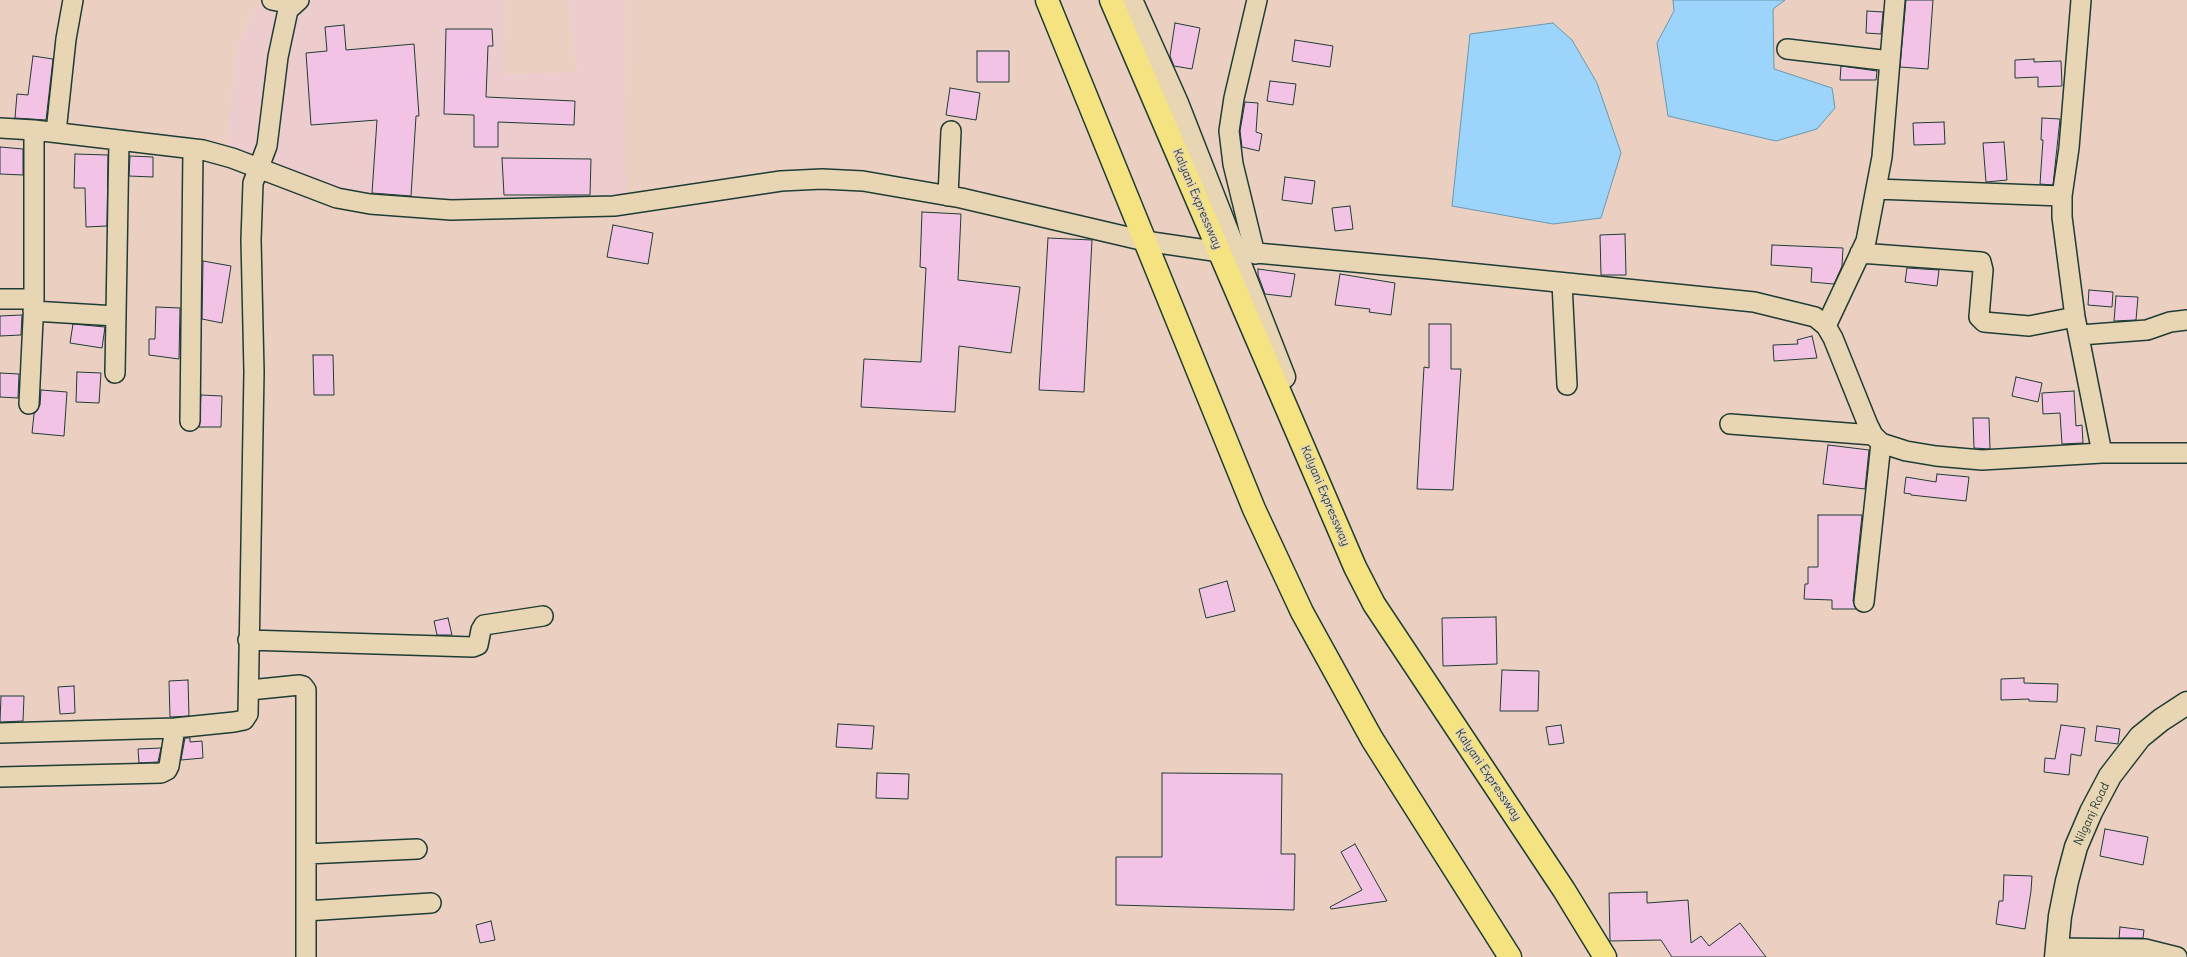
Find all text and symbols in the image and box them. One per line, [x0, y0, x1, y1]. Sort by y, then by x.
street label: Kalyani Expressway [1169, 147, 1225, 251]
street label: Kalyani Expressway [1297, 444, 1353, 548]
street label: Kalyani Expressway [1452, 726, 1524, 824]
street label: Nilganj Road [2071, 780, 2113, 848]

